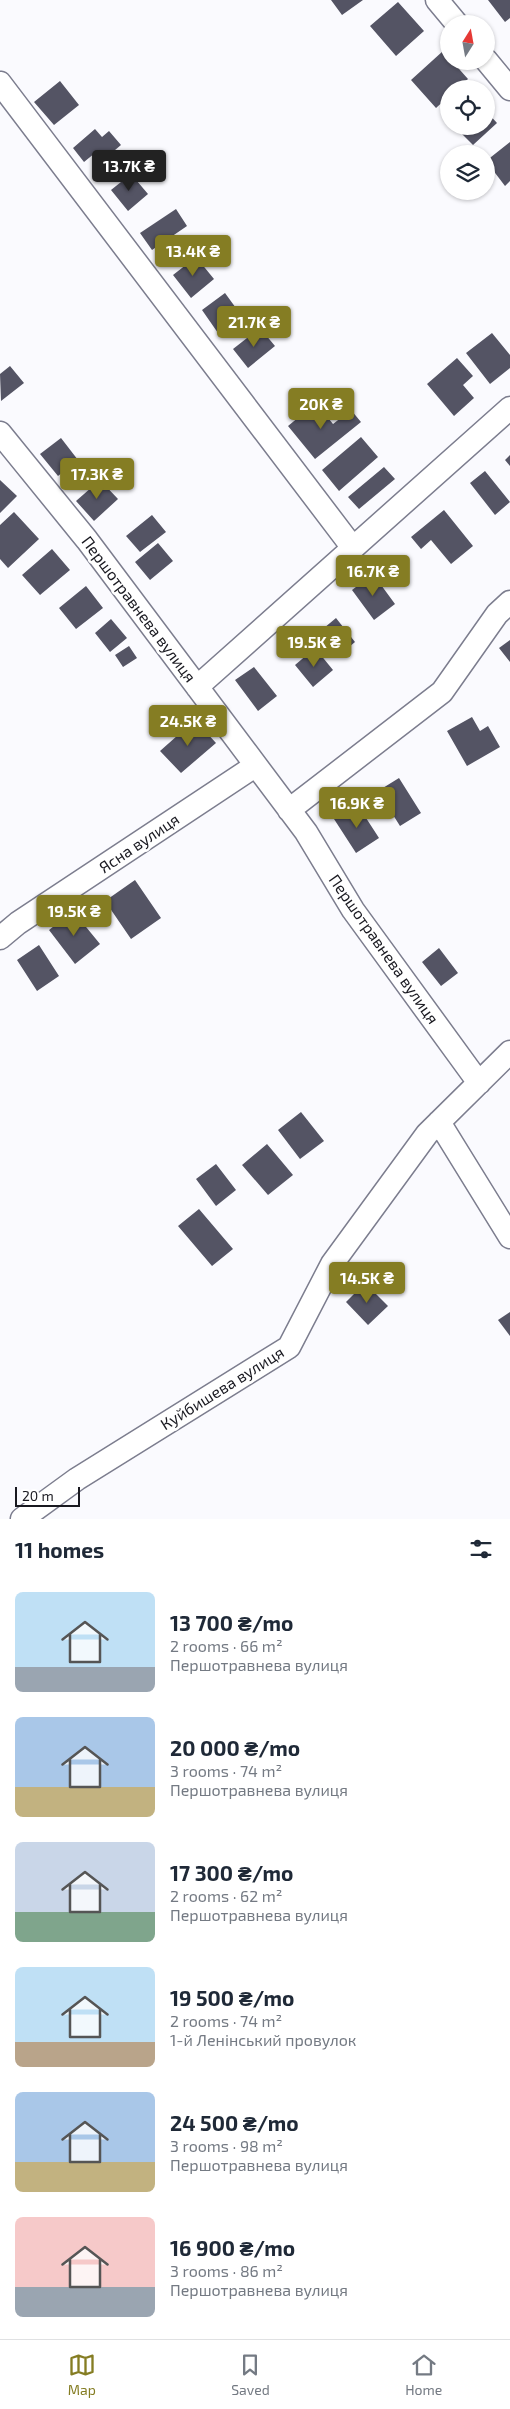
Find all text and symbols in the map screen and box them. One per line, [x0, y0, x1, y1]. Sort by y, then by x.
north arrow [440, 15, 495, 70]
map controls [440, 15, 495, 200]
button: locate [440, 80, 495, 135]
button: layers [440, 145, 495, 200]
pin: 13.7K ₴ [83, 150, 175, 192]
text: 13.7K ₴ [103, 156, 155, 175]
pin: 13.4K ₴ [147, 234, 239, 277]
text: 13.4K ₴ [166, 241, 220, 260]
pin: 21.7K ₴ [208, 306, 300, 348]
text: 21.7K ₴ [228, 312, 280, 331]
pin: 20K ₴ [286, 388, 356, 430]
text: 20K ₴ [299, 394, 343, 413]
pin: 17.3K ₴ [51, 458, 143, 500]
text: 17.3K ₴ [71, 464, 123, 483]
street label: Першотравнева вулиця [77, 532, 201, 686]
pin: 16.7K ₴ [327, 554, 419, 597]
text: 16.7K ₴ [347, 561, 399, 580]
pin: 19.5K ₴ [268, 626, 360, 668]
text: 19.5K ₴ [287, 632, 341, 651]
pin: 24.5K ₴ [142, 704, 234, 747]
text: 24.5K ₴ [160, 711, 216, 730]
pin: 16.9K ₴ [311, 786, 403, 829]
text: 16.9K ₴ [330, 793, 384, 812]
street label: Ясна вулиця [95, 809, 183, 877]
street label: Першотравнева вулиця [325, 870, 443, 1028]
pin: 19.5K ₴ [28, 894, 120, 937]
text: 19.5K ₴ [47, 901, 101, 920]
pin: 14.5K ₴ [321, 1262, 413, 1304]
text: 14.5K ₴ [340, 1268, 394, 1287]
street label: Куйбишева вулиця [157, 1342, 287, 1434]
scale bar [15, 1484, 80, 1507]
text: 20 m [22, 1487, 54, 1504]
icon: filters [467, 1535, 495, 1563]
text: 11 homes [15, 1537, 104, 1562]
text: 13 700 ₴/mo [170, 1610, 293, 1635]
icon: home [55, 1612, 115, 1672]
text: 2 rooms · 66 m² [170, 1636, 283, 1655]
text: Першотравнева вулиця [170, 1655, 348, 1674]
text: 20 000 ₴/mo [170, 1735, 300, 1760]
icon: home [55, 1737, 115, 1797]
text: 3 rooms · 74 m² [170, 1761, 282, 1780]
text: Першотравнева вулиця [170, 1780, 348, 1799]
text: 17 300 ₴/mo [170, 1860, 293, 1885]
icon: home [55, 1862, 115, 1922]
text: 2 rooms · 62 m² [170, 1886, 282, 1905]
text: Першотравнева вулиця [170, 1905, 348, 1924]
text: 19 500 ₴/mo [170, 1985, 294, 2010]
icon: home [55, 1987, 115, 2047]
text: 2 rooms · 74 m² [170, 2011, 282, 2030]
text: 1-й Ленінський провулок [170, 2030, 356, 2049]
text: 24 500 ₴/mo [170, 2110, 299, 2135]
icon: home [55, 2112, 115, 2172]
text: 3 rooms · 98 m² [170, 2136, 283, 2155]
text: Першотравнева вулиця [170, 2155, 348, 2174]
text: 16 900 ₴/mo [170, 2235, 295, 2260]
icon: home [55, 2237, 115, 2297]
text: 3 rooms · 86 m² [170, 2261, 283, 2280]
text: Першотравнева вулиця [170, 2280, 348, 2299]
tab: Map [68, 2351, 96, 2398]
tab: Saved [231, 2351, 270, 2398]
tab: Home [405, 2351, 442, 2398]

